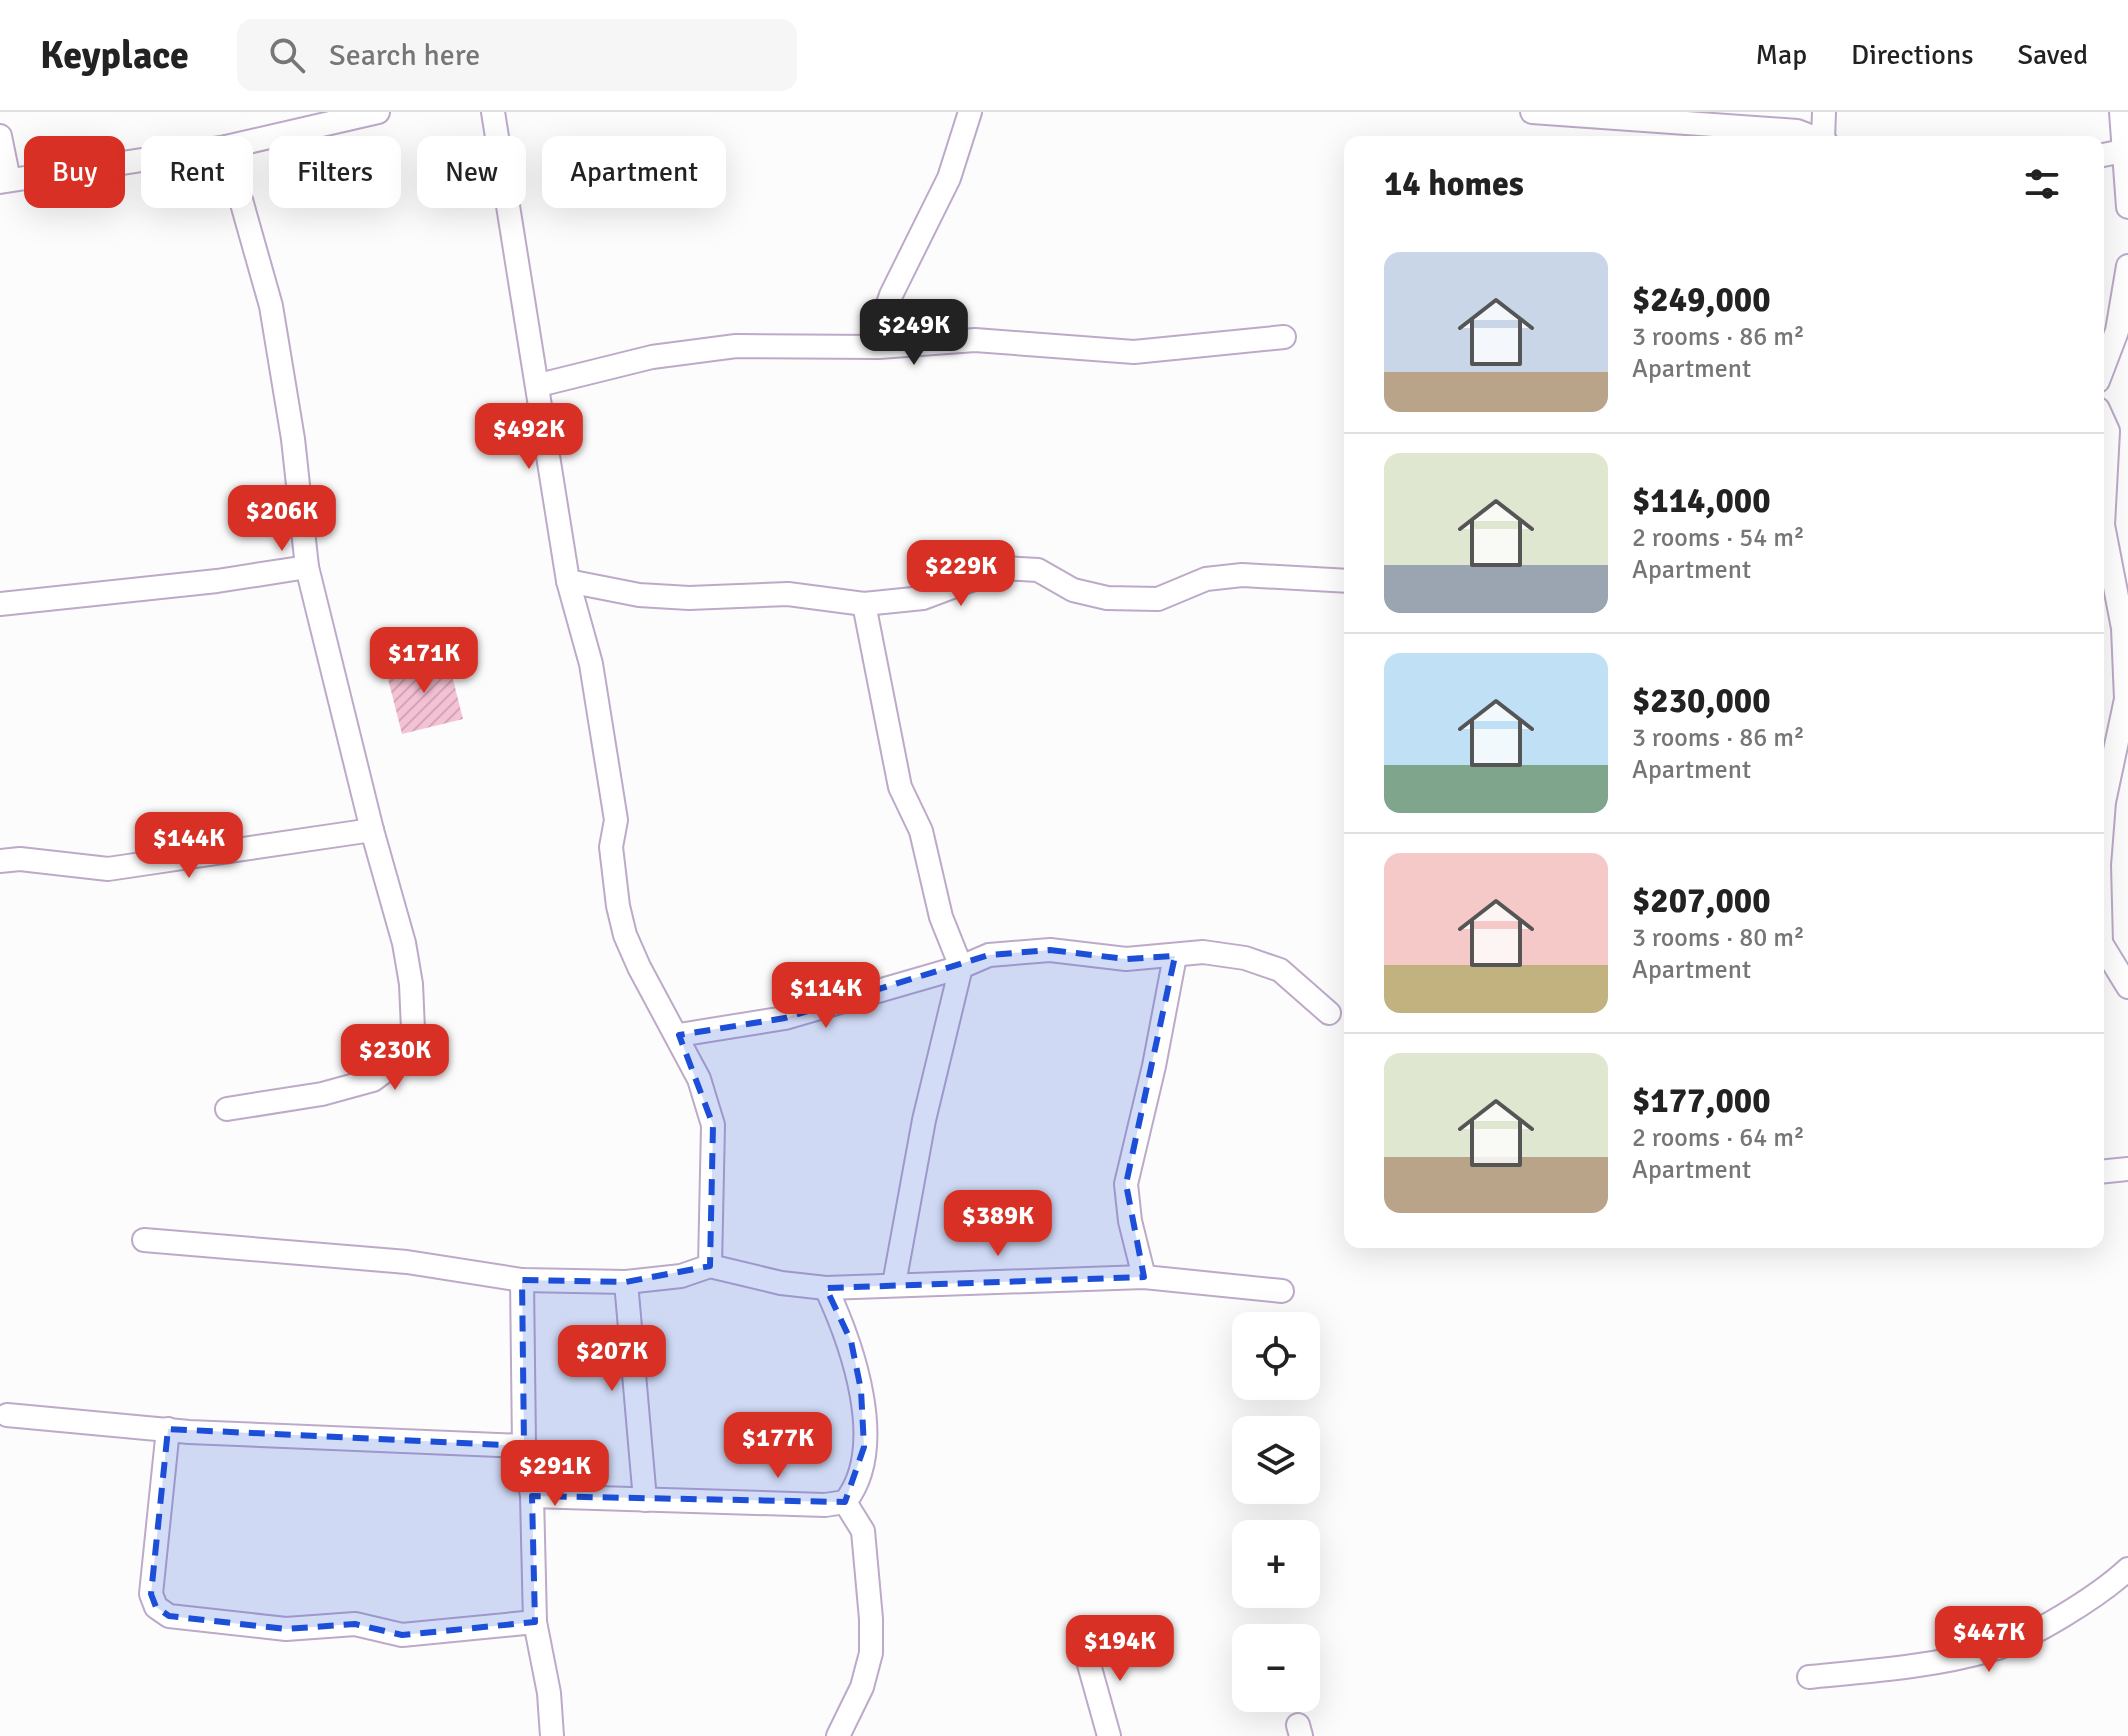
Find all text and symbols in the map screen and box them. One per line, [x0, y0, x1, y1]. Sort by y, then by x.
search box [237, 19, 797, 91]
text: Keyplace [40, 32, 189, 79]
icon: search [265, 33, 309, 77]
text: Search here [329, 37, 480, 74]
text: Map [1755, 38, 1807, 72]
text: Directions [1851, 38, 1973, 72]
text: Saved [2017, 38, 2088, 72]
chip: Buy [24, 136, 125, 208]
chip: Rent [141, 136, 253, 208]
chip: Filters [269, 136, 401, 208]
chip: New [417, 136, 526, 208]
chip: Apartment [542, 136, 726, 208]
icon: filters [2020, 162, 2064, 206]
text: 14 homes [1384, 163, 1524, 205]
text: $249,000 [1632, 279, 1771, 321]
icon: home [1448, 284, 1544, 380]
pin: $249K [858, 299, 970, 367]
text: $249K [878, 309, 950, 341]
text: 3 rooms · 86 m² [1632, 321, 1805, 353]
text: Apartment [1632, 353, 1751, 385]
pin: $492K [473, 403, 585, 471]
text: $492K [493, 413, 565, 445]
text: $114,000 [1632, 480, 1771, 522]
pin: $206K [226, 485, 338, 553]
icon: home [1448, 485, 1544, 581]
text: $206K [246, 495, 318, 527]
text: 2 rooms · 54 m² [1632, 522, 1805, 554]
pin: $229K [905, 540, 1017, 608]
text: $229K [925, 550, 997, 582]
text: Apartment [1632, 554, 1751, 586]
pin: $171K [368, 627, 480, 695]
text: $171K [388, 637, 460, 669]
text: $230,000 [1632, 680, 1771, 722]
icon: home [1448, 685, 1544, 781]
text: 3 rooms · 86 m² [1632, 722, 1805, 754]
text: Apartment [1632, 754, 1751, 786]
pin: $144K [133, 812, 245, 880]
text: $144K [153, 822, 225, 854]
text: $207,000 [1632, 880, 1771, 922]
icon: home [1448, 885, 1544, 981]
text: 3 rooms · 80 m² [1632, 922, 1805, 954]
text: Apartment [1632, 954, 1751, 986]
pin: $114K [770, 962, 882, 1030]
text: $114K [790, 972, 862, 1004]
pin: $230K [339, 1024, 451, 1092]
text: $230K [359, 1034, 431, 1066]
text: $177,000 [1632, 1080, 1771, 1122]
icon: home [1448, 1085, 1544, 1181]
text: 2 rooms · 64 m² [1632, 1122, 1805, 1154]
text: Apartment [1632, 1154, 1751, 1186]
pin: $389K [942, 1190, 1054, 1258]
text: $389K [962, 1200, 1034, 1232]
map controls [1232, 1312, 1320, 1712]
button: locate [1232, 1312, 1320, 1400]
pin: $207K [556, 1325, 668, 1393]
text: $207K [576, 1335, 648, 1367]
pin: $177K [722, 1412, 834, 1480]
button: layers [1232, 1416, 1320, 1504]
text: $177K [742, 1422, 814, 1454]
pin: $291K [499, 1440, 611, 1508]
text: $291K [519, 1450, 591, 1482]
button: + [1232, 1520, 1320, 1608]
pin: $447K [1933, 1606, 2045, 1674]
pin: $194K [1064, 1615, 1176, 1683]
text: $447K [1953, 1616, 2025, 1648]
button: − [1232, 1624, 1320, 1712]
text: $194K [1084, 1625, 1156, 1657]

